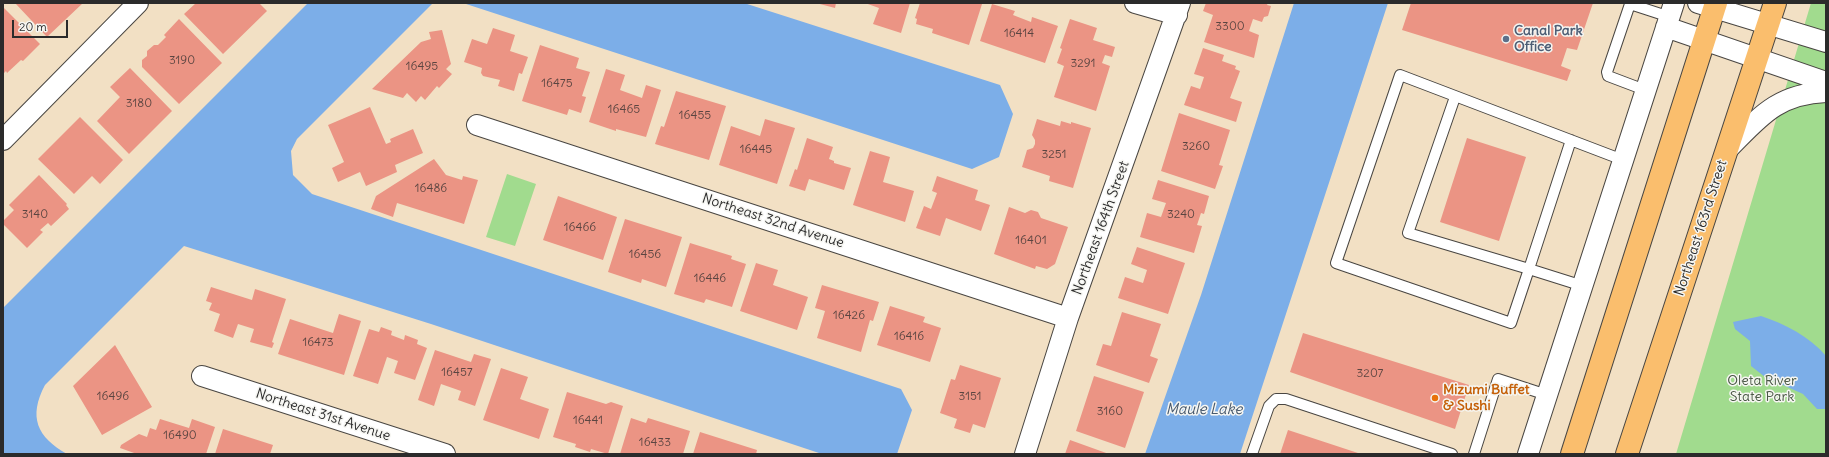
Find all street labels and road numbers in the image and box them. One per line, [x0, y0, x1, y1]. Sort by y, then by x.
street label: Northeast 163rd Street [1671, 158, 1731, 298]
street label: Northeast 164th Street [1069, 159, 1133, 297]
street label: Northeast 32nd Avenue [700, 190, 846, 252]
street label: Northeast 31st Avenue [254, 385, 392, 445]

